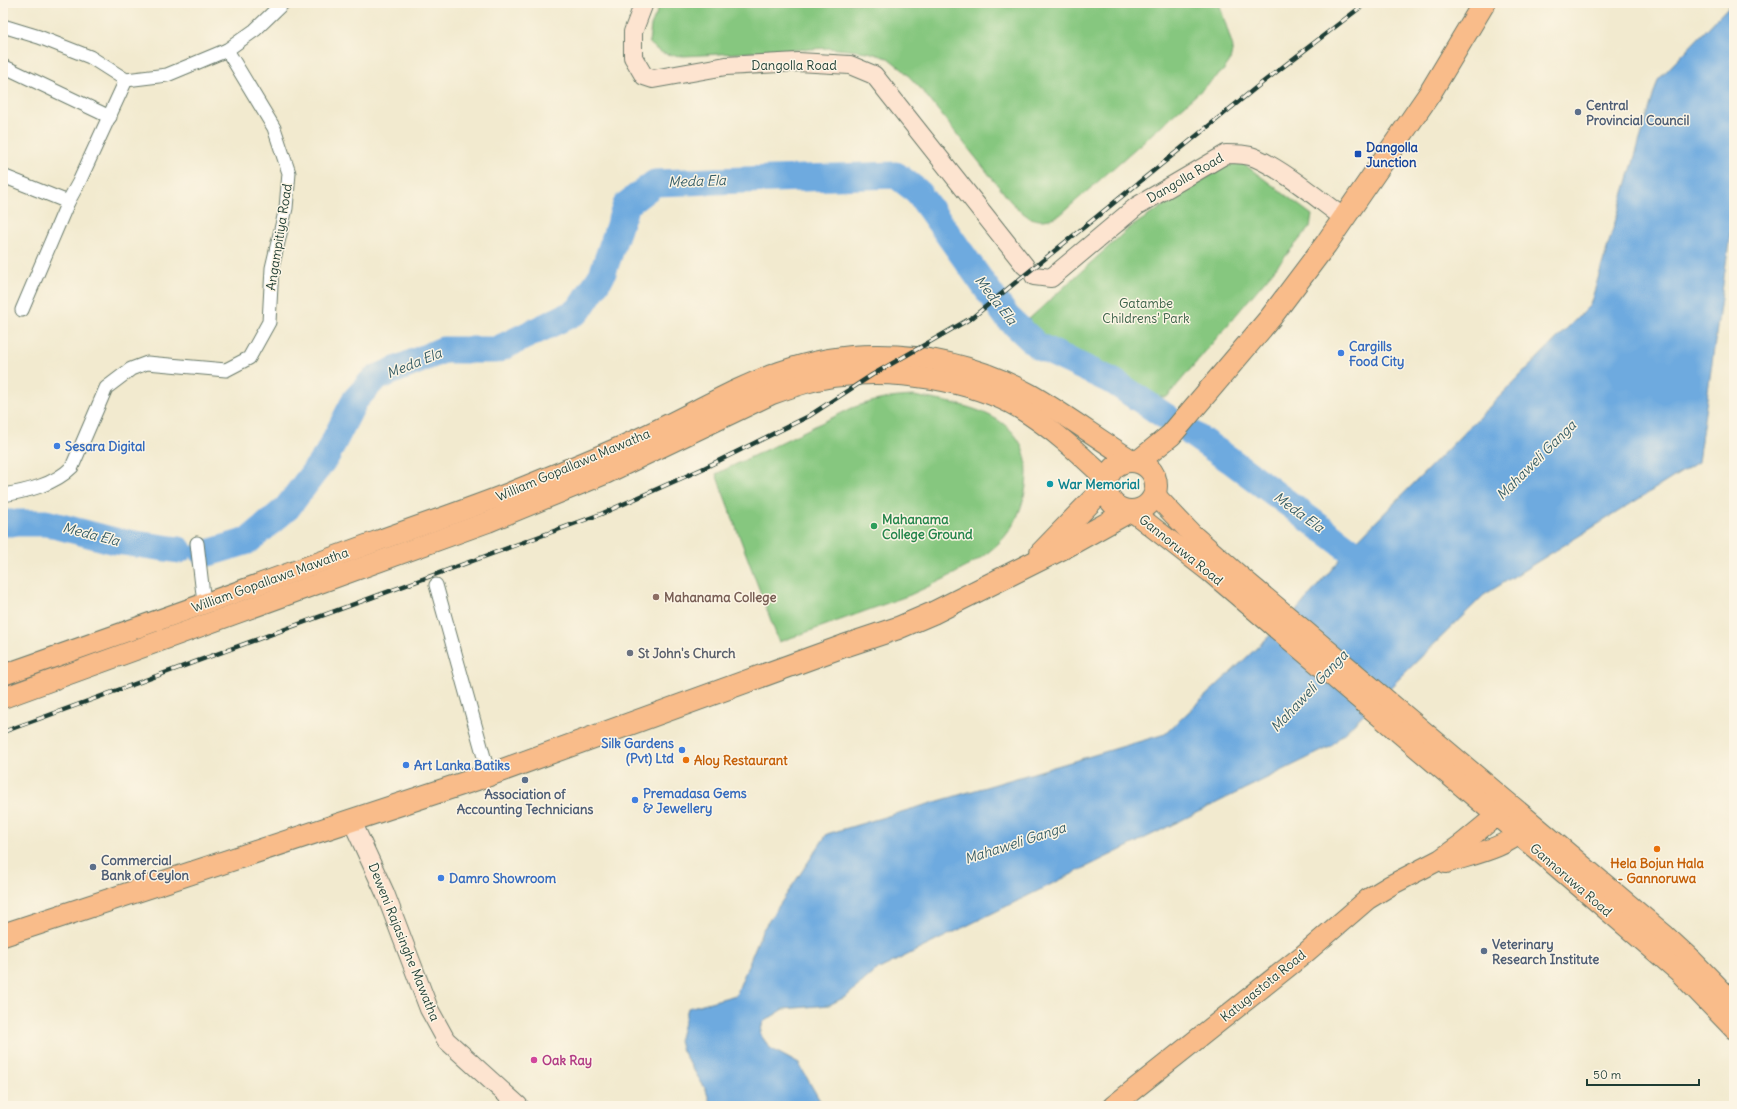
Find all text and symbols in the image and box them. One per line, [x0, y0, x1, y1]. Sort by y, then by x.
street label: Dangolla Road [751, 57, 837, 74]
place label: Central Provincial Council [1586, 97, 1689, 129]
marker: Central Provincial Council [1573, 107, 1583, 117]
place label: Dangolla Junction [1366, 139, 1419, 171]
street label: Dangolla Road [1144, 149, 1227, 207]
marker: Dangolla Junction [1353, 149, 1363, 159]
water label: Meda Ela [668, 171, 727, 191]
street label: Angampitiya Road [262, 182, 296, 292]
water label: Meda Ela [971, 272, 1021, 329]
park label: Gatambe Childrens' Park [1102, 295, 1190, 327]
place label: Cargills Food City [1349, 338, 1404, 370]
water label: Meda Ela [384, 343, 445, 382]
marker: Cargills Food City [1336, 348, 1346, 358]
water label: Mahaweli Ganga [1492, 416, 1580, 504]
street label: William Gopallawa Mawatha [493, 425, 653, 505]
place label: Sesara Digital [65, 438, 145, 455]
marker: Sesara Digital [52, 441, 62, 451]
place label: War Memorial [1058, 476, 1140, 493]
marker: War Memorial [1045, 479, 1055, 489]
water label: Meda Ela [1270, 488, 1328, 537]
place label: Mahanama College Ground [882, 511, 973, 543]
street label: Gannoruwa Road [1136, 511, 1227, 589]
water label: Meda Ela [61, 518, 122, 550]
marker: Mahanama College Ground [869, 521, 879, 531]
street label: William Gopallawa Mawatha [189, 544, 351, 616]
place label: Mahanama College [664, 589, 777, 606]
marker: Mahanama College [651, 592, 661, 602]
place label: St John's Church [638, 645, 736, 662]
water label: Mahaweli Ganga [1266, 646, 1352, 736]
marker: St John's Church [625, 648, 635, 658]
place label: Silk Gardens (Pvt) Ltd [601, 735, 674, 767]
marker: Silk Gardens (Pvt) Ltd [677, 745, 687, 755]
place label: Aloy Restaurant [694, 752, 788, 769]
marker: Aloy Restaurant [681, 755, 691, 765]
place label: Art Lanka Batiks [414, 757, 510, 774]
marker: Art Lanka Batiks [401, 760, 411, 770]
marker: Association of Accounting Technicians [520, 775, 530, 785]
place label: Premadasa Gems & Jewellery [643, 785, 747, 817]
place label: Association of Accounting Technicians [457, 786, 593, 818]
marker: Premadasa Gems & Jewellery [630, 795, 640, 805]
water label: Mahaweli Ganga [962, 818, 1069, 868]
street label: Gannoruwa Road [1526, 840, 1616, 921]
marker: Hela Bojun Hala - Gannoruwa [1652, 844, 1662, 854]
place label: Commercial Bank of Ceylon [101, 852, 190, 884]
place label: Hela Bojun Hala - Gannoruwa [1610, 855, 1704, 887]
street label: Deweni Rajasinghe Mawatha [364, 860, 444, 1024]
marker: Commercial Bank of Ceylon [88, 862, 98, 872]
place label: Damro Showroom [449, 870, 557, 887]
marker: Damro Showroom [436, 873, 446, 883]
place label: Veterinary Research Institute [1492, 936, 1599, 968]
street label: Katugastota Road [1217, 946, 1309, 1026]
marker: Veterinary Research Institute [1479, 946, 1489, 956]
place label: Oak Ray [542, 1052, 592, 1069]
marker: Oak Ray [529, 1055, 539, 1065]
scale bar [1587, 1061, 1699, 1087]
text: 50 m [1593, 1067, 1622, 1082]

